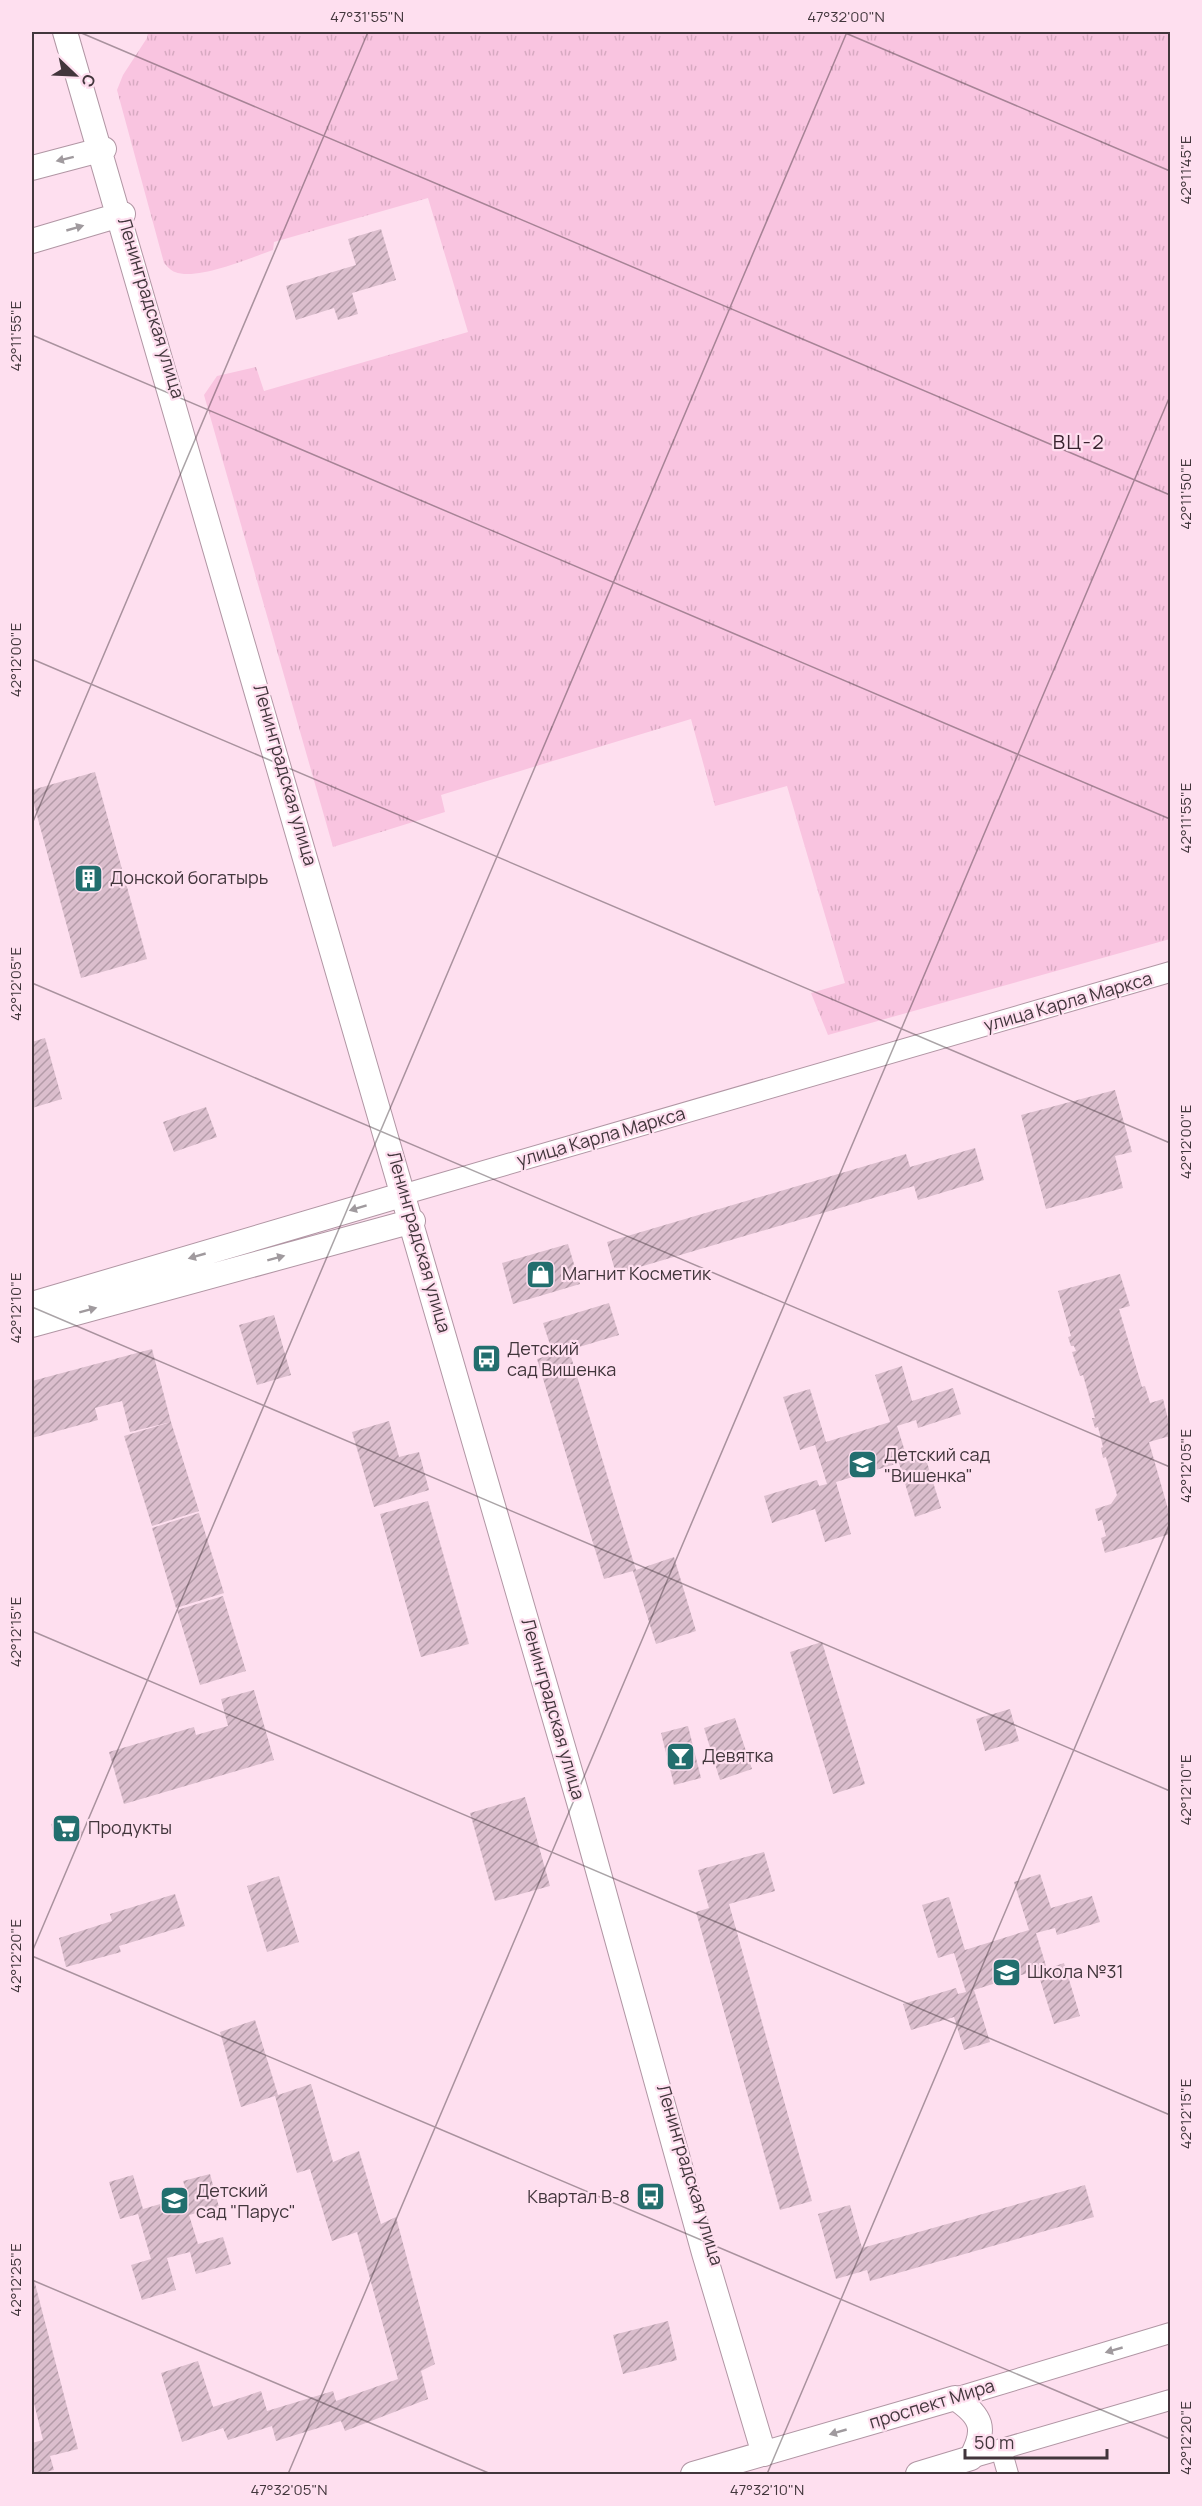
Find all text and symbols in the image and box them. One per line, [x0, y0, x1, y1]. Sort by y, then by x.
text: 47°31'55"N [330, 6, 404, 27]
text: 47°32'00"N [807, 6, 885, 27]
north arrow [45, 45, 105, 105]
text: С [76, 71, 101, 91]
text: 42°11'45"E [1175, 135, 1196, 205]
one-way arrow [56, 155, 74, 165]
street label: Ленинградская улица [113, 214, 191, 401]
one-way arrow [66, 223, 84, 232]
text: 42°11'55"E [5, 301, 26, 371]
district label: ВЦ-2 [1053, 428, 1105, 455]
text: 42°11'50"E [1175, 458, 1196, 530]
text: 42°12'00"E [5, 623, 26, 697]
street label: Ленинградская улица [249, 681, 323, 868]
text: 42°11'55"E [1175, 783, 1196, 853]
building icon: Донской богатырь [73, 862, 105, 894]
place label: Донской богатырь [110, 865, 268, 889]
text: 42°12'05"E [5, 947, 26, 1021]
street label: улица Карла Маркса [981, 965, 1155, 1037]
street label: улица Карла Маркса [514, 1100, 688, 1172]
text: 42°12'00"E [1175, 1105, 1196, 1179]
street label: Ленинградская улица [383, 1148, 457, 1335]
one-way arrow [349, 1204, 367, 1213]
one-way arrow [188, 1252, 206, 1261]
one-way arrow [267, 1253, 285, 1262]
shop icon: Магнит Косметик [525, 1258, 557, 1290]
place label: Магнит Косметик [562, 1261, 712, 1285]
text: 42°12'10"E [5, 1272, 26, 1344]
one-way arrow [79, 1304, 97, 1314]
place label: Детский сад Вишенка [507, 1336, 616, 1381]
bus stop icon: Детский сад Вишенка [470, 1343, 502, 1375]
text: 42°12'05"E [1175, 1429, 1196, 1503]
place label: Детский сад "Вишенка" [884, 1442, 990, 1487]
school or university icon: Детский сад "Вишенка" [847, 1449, 879, 1481]
text: 42°12'15"E [5, 1597, 26, 1667]
street label: Ленинградская улица [517, 1615, 591, 1802]
bar icon: Девятка [665, 1740, 697, 1772]
place label: Девятка [702, 1743, 773, 1767]
text: 42°12'10"E [1175, 1754, 1196, 1826]
supermarket icon: Продукты [51, 1812, 83, 1844]
place label: Продукты [88, 1815, 172, 1839]
text: 42°12'20"E [5, 1919, 26, 1993]
school or university icon: Школа №31 [990, 1956, 1022, 1988]
place label: Школа №31 [1027, 1959, 1124, 1983]
text: 42°12'15"E [1175, 2079, 1196, 2149]
street label: Ленинградская улица [652, 2081, 730, 2268]
place label: Детский сад "Парус" [196, 2178, 296, 2223]
bus stop icon: Квартал В-8 [635, 2181, 667, 2213]
place label: Квартал В-8 [527, 2184, 630, 2208]
school or university icon: Детский сад "Парус" [159, 2185, 191, 2217]
text: 42°12'25"E [5, 2243, 26, 2317]
one-way arrow [1105, 2345, 1123, 2355]
street label: проспект Мира [866, 2373, 997, 2434]
text: 42°12'20"E [1175, 2401, 1196, 2475]
scale bar [965, 2422, 1108, 2460]
one-way arrow [829, 2428, 847, 2437]
text: 50 m [974, 2430, 1014, 2454]
text: 47°32'05"N [250, 2479, 328, 2500]
text: 47°32'10"N [730, 2479, 804, 2500]

